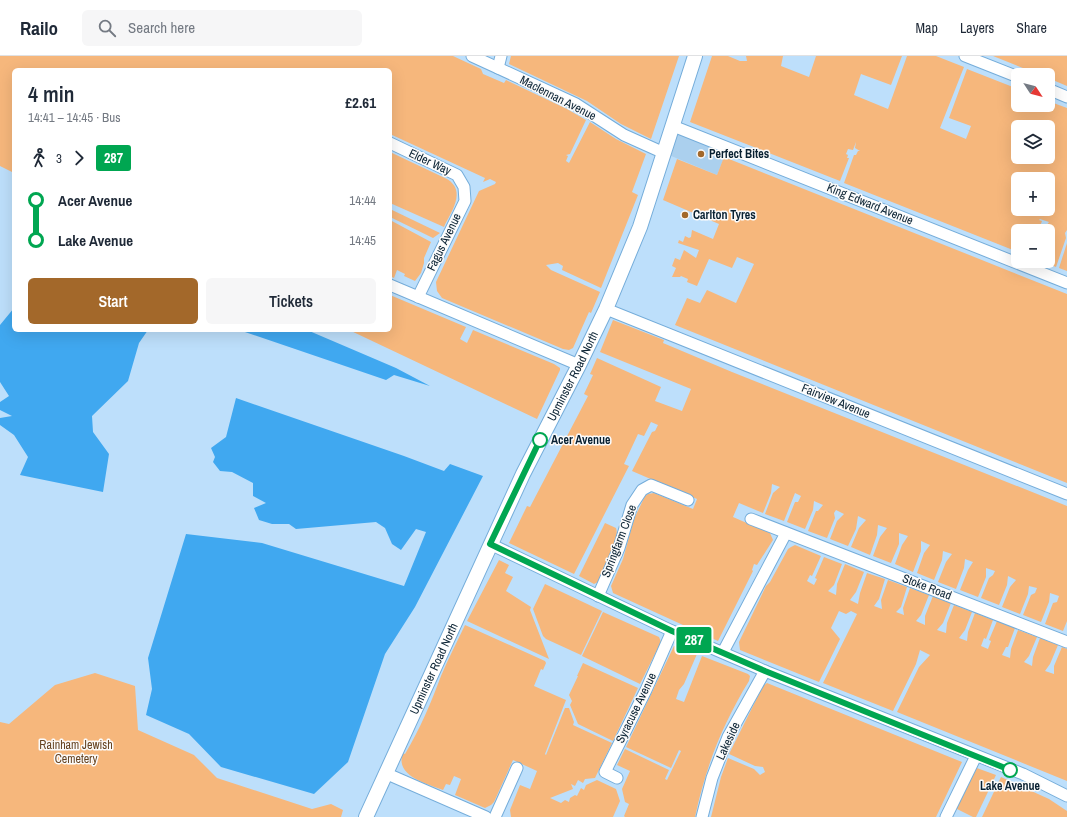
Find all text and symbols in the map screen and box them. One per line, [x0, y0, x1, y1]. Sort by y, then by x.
search box [82, 10, 362, 46]
text: Railo [20, 15, 58, 41]
icon: search [96, 17, 118, 39]
text: Search here [128, 17, 195, 38]
text: Map [916, 19, 938, 37]
text: Layers [960, 19, 994, 37]
text: Share [1016, 19, 1047, 37]
north arrow [1011, 68, 1055, 112]
map controls [1011, 68, 1055, 268]
street label: Maclennan Avenue [517, 72, 599, 124]
text: 4 min [28, 79, 74, 109]
text: £2.61 [345, 92, 376, 113]
text: 14:41 – 14:45 · Bus [28, 109, 120, 126]
button: layers [1011, 120, 1055, 164]
street label: Elder Way [406, 145, 454, 179]
place label: Perfect Bites [709, 146, 770, 162]
icon: walk [28, 147, 50, 169]
icon: forward [68, 147, 90, 169]
text: 287 [104, 149, 123, 167]
marker: Perfect Bites [696, 149, 706, 159]
text: 3 [56, 150, 62, 167]
button: + [1011, 172, 1055, 216]
street label: King Edward Avenue [824, 179, 916, 229]
text: Acer Avenue [58, 190, 132, 211]
text: 14:44 [349, 192, 376, 209]
place label: Carlton Tyres [693, 207, 756, 223]
marker: Carlton Tyres [680, 210, 690, 220]
street label: Fagus Avenue [423, 211, 465, 273]
button: − [1011, 224, 1055, 268]
text: Lake Avenue [58, 230, 133, 251]
text: 14:45 [349, 232, 376, 249]
button: Start [28, 278, 198, 324]
button: Tickets [206, 278, 376, 324]
street label: Upminster Road North [544, 329, 602, 424]
street label: Fairview Avenue [799, 380, 873, 422]
marker: Acer Avenue [532, 432, 548, 448]
place label: Acer Avenue [551, 432, 611, 448]
street label: Springfarm Close [598, 502, 640, 580]
street label: Stoke Road [900, 570, 954, 604]
street label: Upminster Road North [406, 621, 462, 717]
line badge: 287 [671, 627, 717, 653]
text: 287 [684, 631, 704, 649]
street label: Syracuse Avenue [612, 670, 660, 746]
street label: Lakeside [712, 720, 744, 762]
park label: Rainham Jewish Cemetery [39, 737, 113, 767]
marker: Lake Avenue [1002, 762, 1018, 778]
place label: Lake Avenue [980, 778, 1041, 794]

